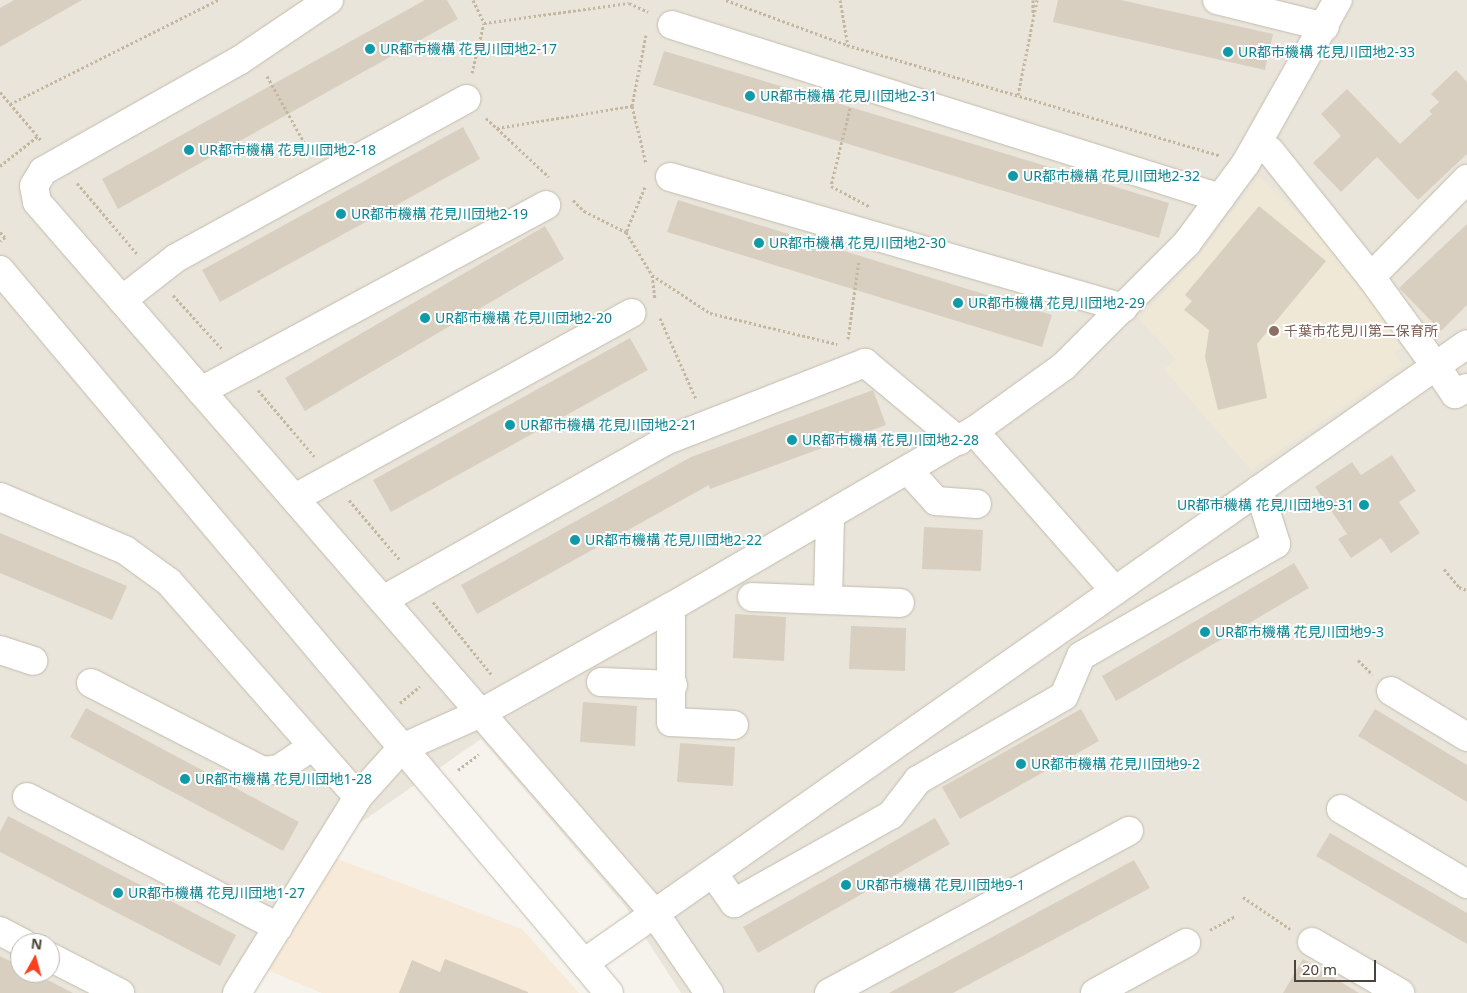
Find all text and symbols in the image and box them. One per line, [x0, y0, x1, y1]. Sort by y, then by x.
place label: UR都市機構 花見川団地2-17 [380, 41, 557, 57]
marker: UR都市機構 花見川団地2-17 [364, 43, 376, 55]
place label: UR都市機構 花見川団地2-33 [1238, 44, 1415, 60]
marker: UR都市機構 花見川団地2-33 [1222, 46, 1234, 58]
place label: UR都市機構 花見川団地2-31 [760, 88, 937, 104]
marker: UR都市機構 花見川団地2-31 [744, 90, 756, 102]
place label: UR都市機構 花見川団地2-18 [199, 142, 376, 158]
marker: UR都市機構 花見川団地2-18 [183, 144, 195, 156]
place label: UR都市機構 花見川団地2-32 [1023, 168, 1200, 184]
marker: UR都市機構 花見川団地2-32 [1007, 170, 1019, 182]
place label: UR都市機構 花見川団地2-19 [351, 206, 528, 222]
marker: UR都市機構 花見川団地2-19 [335, 208, 347, 220]
place label: UR都市機構 花見川団地2-30 [769, 235, 946, 251]
marker: UR都市機構 花見川団地2-30 [753, 237, 765, 249]
place label: UR都市機構 花見川団地2-29 [968, 295, 1145, 311]
marker: UR都市機構 花見川団地2-29 [952, 297, 964, 309]
place label: UR都市機構 花見川団地2-20 [435, 310, 612, 326]
marker: UR都市機構 花見川団地2-20 [419, 312, 431, 324]
place label: 千葉市花見川第二保育所 [1284, 323, 1438, 339]
marker: 千葉市花見川第二保育所 [1268, 325, 1280, 337]
place label: UR都市機構 花見川団地2-21 [520, 417, 697, 433]
marker: UR都市機構 花見川団地2-21 [504, 419, 516, 431]
place label: UR都市機構 花見川団地2-28 [802, 432, 979, 448]
marker: UR都市機構 花見川団地2-28 [786, 434, 798, 446]
place label: UR都市機構 花見川団地9-31 [1177, 497, 1354, 513]
marker: UR都市機構 花見川団地9-31 [1358, 499, 1370, 511]
place label: UR都市機構 花見川団地2-22 [585, 532, 762, 548]
marker: UR都市機構 花見川団地2-22 [569, 534, 581, 546]
place label: UR都市機構 花見川団地9-3 [1215, 624, 1384, 640]
marker: UR都市機構 花見川団地9-3 [1199, 626, 1211, 638]
place label: UR都市機構 花見川団地9-2 [1031, 756, 1200, 772]
marker: UR都市機構 花見川団地9-2 [1015, 758, 1027, 770]
place label: UR都市機構 花見川団地1-28 [195, 771, 372, 787]
marker: UR都市機構 花見川団地1-28 [179, 773, 191, 785]
place label: UR都市機構 花見川団地9-1 [856, 877, 1025, 893]
marker: UR都市機構 花見川団地9-1 [840, 879, 852, 891]
place label: UR都市機構 花見川団地1-27 [128, 885, 305, 901]
marker: UR都市機構 花見川団地1-27 [112, 887, 124, 899]
north arrow [10, 933, 60, 983]
text: N [30, 933, 44, 954]
scale bar [1297, 950, 1380, 982]
text: 20 m [1302, 959, 1337, 979]

